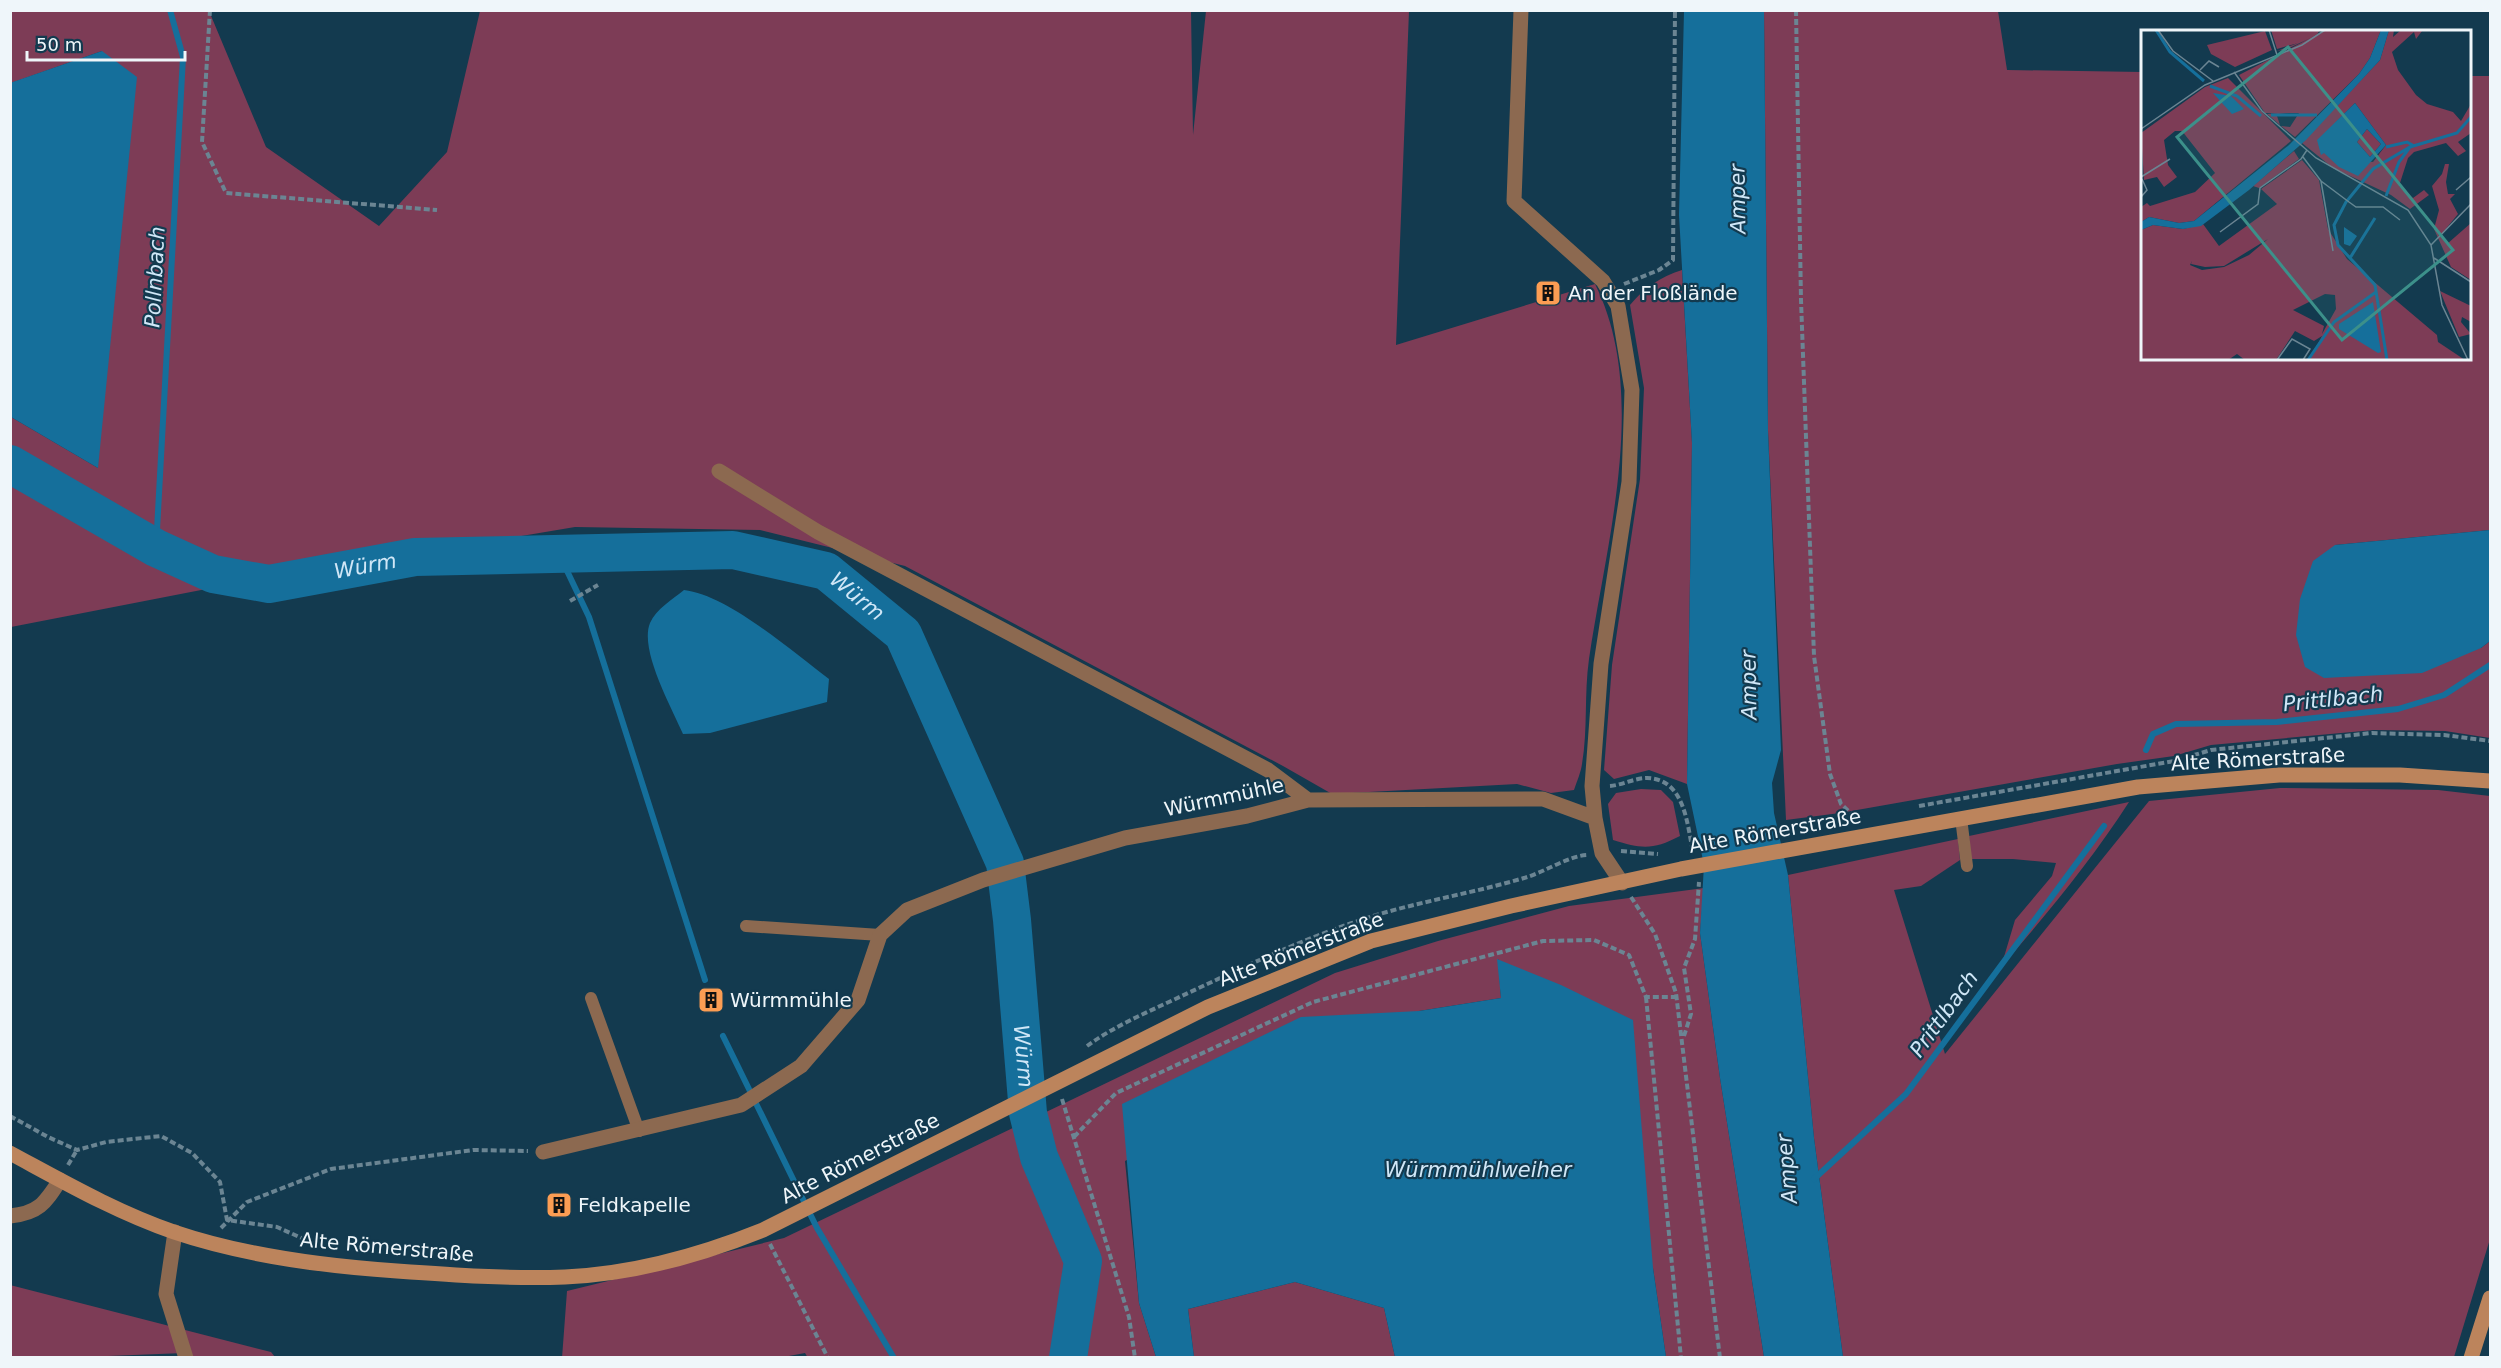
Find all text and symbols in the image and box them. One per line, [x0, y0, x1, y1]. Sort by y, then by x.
scale bar [27, 24, 184, 62]
inset map [2141, 30, 2471, 360]
text: 50 m [36, 34, 82, 55]
water label: Amper [1725, 163, 1751, 236]
water label: Pollnbach [140, 226, 170, 328]
building icon: An der Floßlände [1533, 278, 1563, 308]
place label: An der Floßlände [1568, 281, 1738, 305]
water label: Würm [332, 549, 399, 584]
water label: Würm [825, 567, 889, 626]
water label: Amper [1736, 649, 1762, 722]
water label: Prittlbach [2282, 682, 2384, 716]
street label: Alte Römerstraße [2170, 742, 2346, 776]
street label: Würmmühle [1162, 773, 1286, 821]
street label: Alte Römerstraße [1687, 804, 1863, 858]
street label: Alte Römerstraße [1215, 907, 1387, 991]
water label: Prittlbach [1905, 966, 1983, 1062]
building icon: Würmmühle [696, 985, 726, 1015]
place label: Würmmühle [730, 988, 852, 1012]
water label: Würm [1009, 1024, 1038, 1089]
street label: Alte Römerstraße [777, 1108, 943, 1208]
water label: Amper [1772, 1132, 1802, 1207]
water label: Würmmühlweiher [1385, 1158, 1573, 1182]
building icon: Feldkapelle [544, 1190, 574, 1220]
place label: Feldkapelle [578, 1193, 691, 1217]
street label: Alte Römerstraße [299, 1227, 475, 1267]

